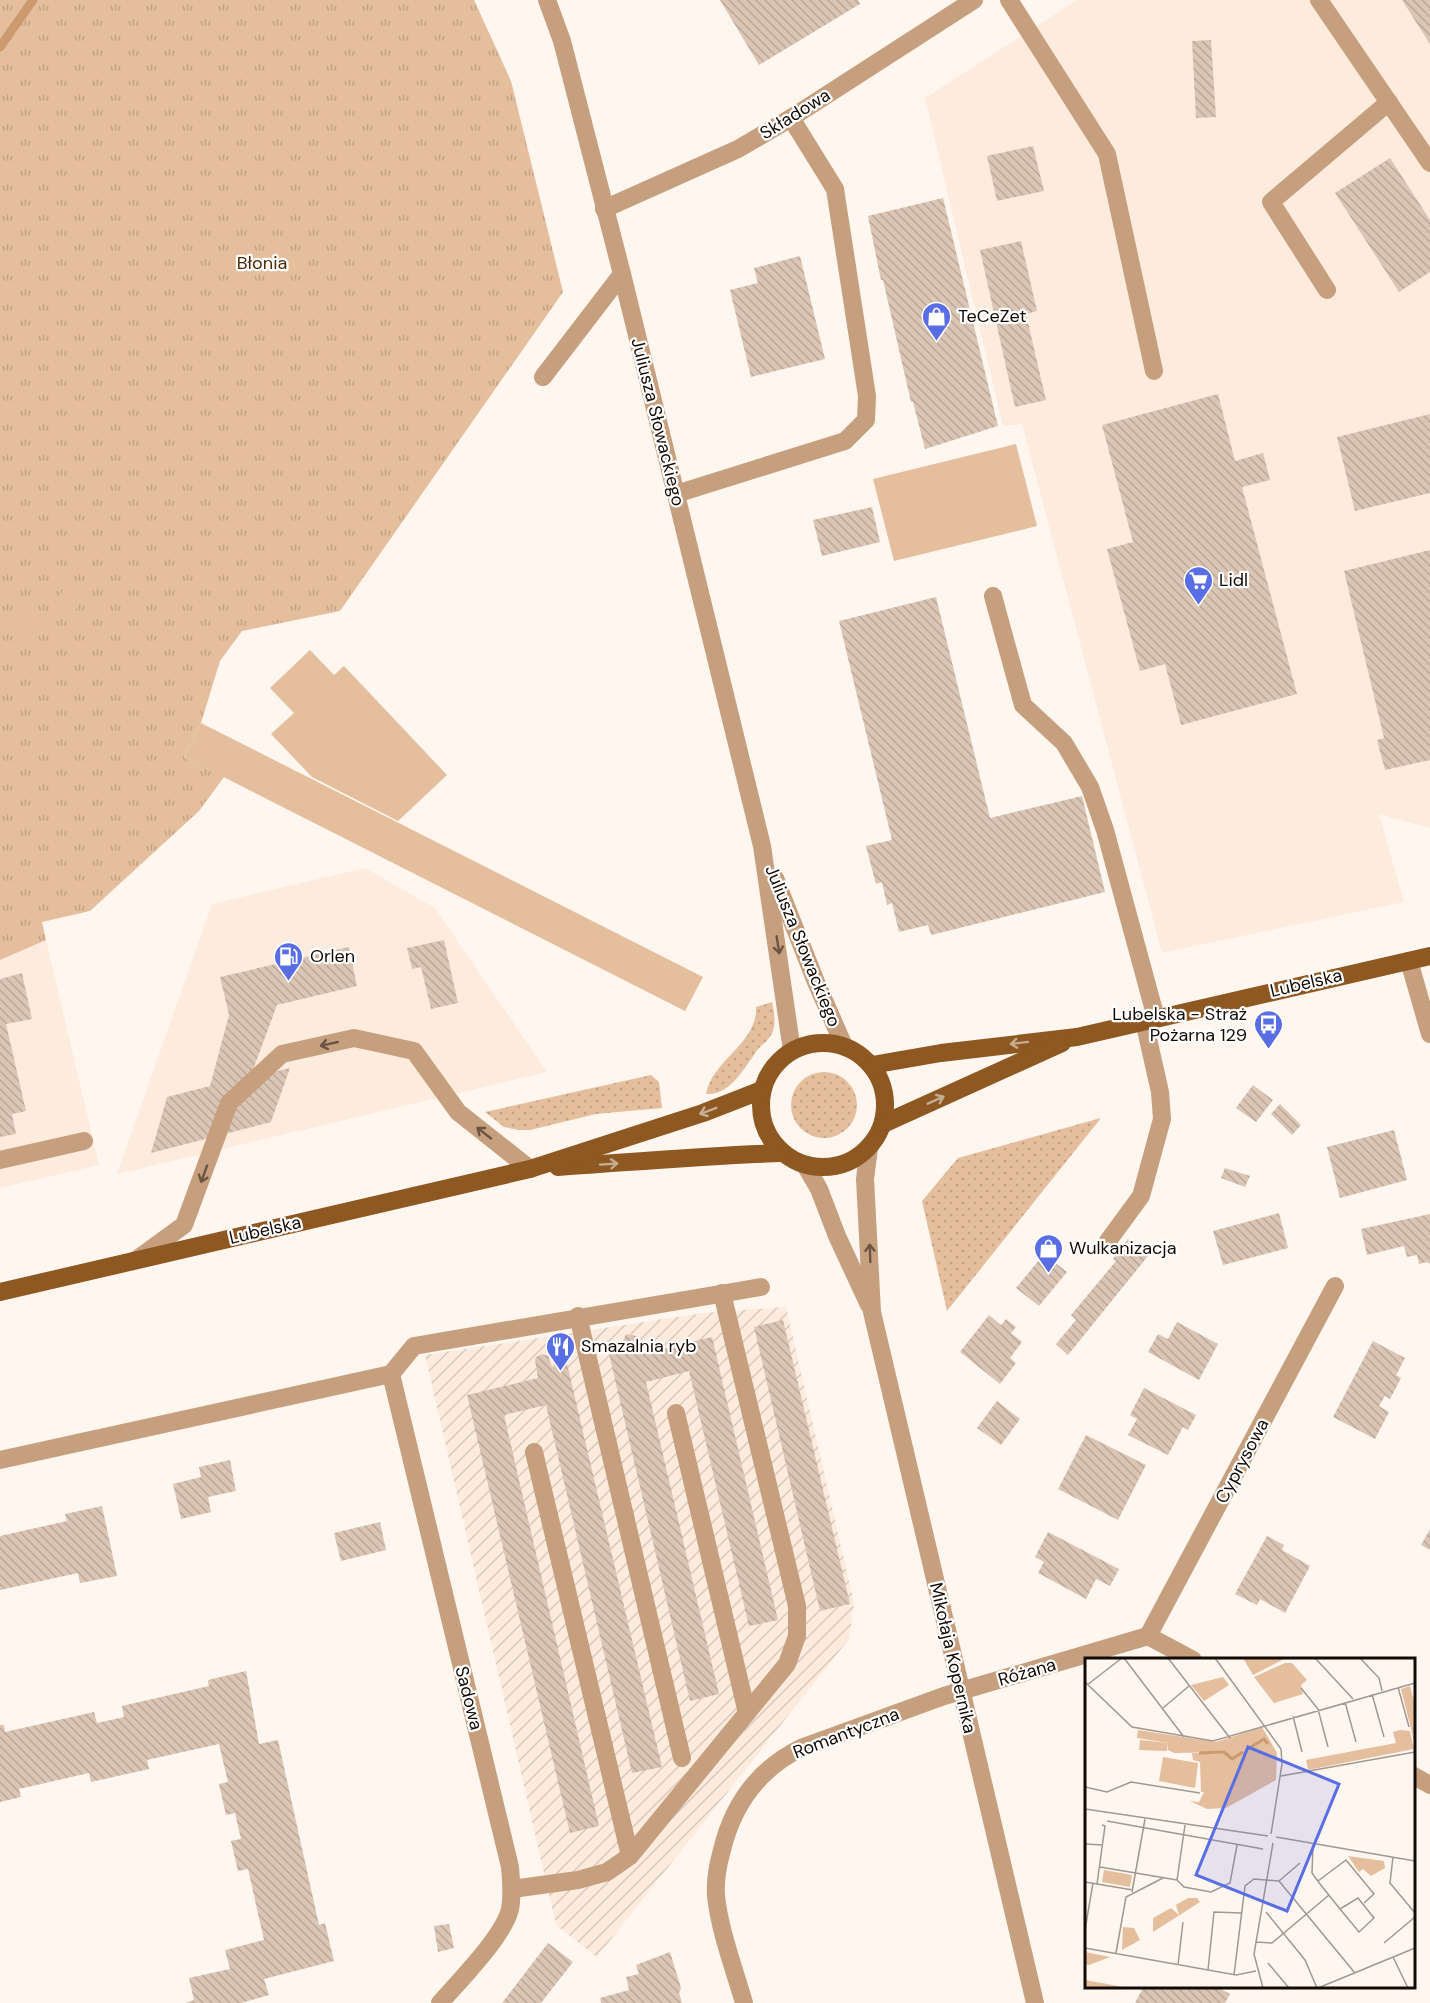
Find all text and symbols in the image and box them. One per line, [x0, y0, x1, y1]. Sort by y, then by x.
street label: Składowa [755, 83, 835, 145]
park label: Błonia [237, 251, 287, 275]
shop icon: TeCeZet [921, 300, 953, 342]
place label: TeCeZet [958, 304, 1027, 328]
street label: Juliusza Słowackiego [625, 335, 691, 509]
supermarket icon: Lidl [1182, 564, 1214, 606]
place label: Lidl [1219, 568, 1248, 592]
street label: Juliusza Słowackiego [760, 862, 846, 1030]
one-way arrow [772, 934, 783, 954]
fuel station icon: Orlen [273, 940, 305, 982]
place label: Orlen [310, 944, 355, 968]
street label: Lubelska [1268, 963, 1344, 1003]
place label: Lubelska - Straż Pożarna 129 [1112, 1002, 1247, 1047]
bus stop icon: Lubelska - Straż Pożarna 129 [1252, 1008, 1284, 1050]
one-way arrow [1010, 1038, 1030, 1049]
one-way arrow [320, 1039, 340, 1050]
one-way arrow [927, 1094, 945, 1105]
one-way arrow [699, 1107, 717, 1118]
one-way arrow [476, 1126, 492, 1139]
one-way arrow [598, 1158, 618, 1169]
one-way arrow [198, 1164, 209, 1182]
street label: Lubelska [227, 1210, 303, 1250]
shop icon: Wulkanizacja [1032, 1232, 1064, 1274]
place label: Wulkanizacja [1069, 1236, 1176, 1260]
one-way arrow [864, 1244, 876, 1264]
restaurant icon: Smazalnia ryb [544, 1330, 576, 1372]
place label: Smazalnia ryb [581, 1334, 697, 1358]
street label: Cyprysowa [1210, 1414, 1274, 1508]
street label: Mikołaja Kopernika [924, 1580, 982, 1736]
street label: Różana [995, 1652, 1059, 1692]
inset map [1085, 1658, 1415, 1988]
street label: Sadowa [449, 1664, 489, 1732]
street label: Romantyczna [789, 1702, 903, 1764]

